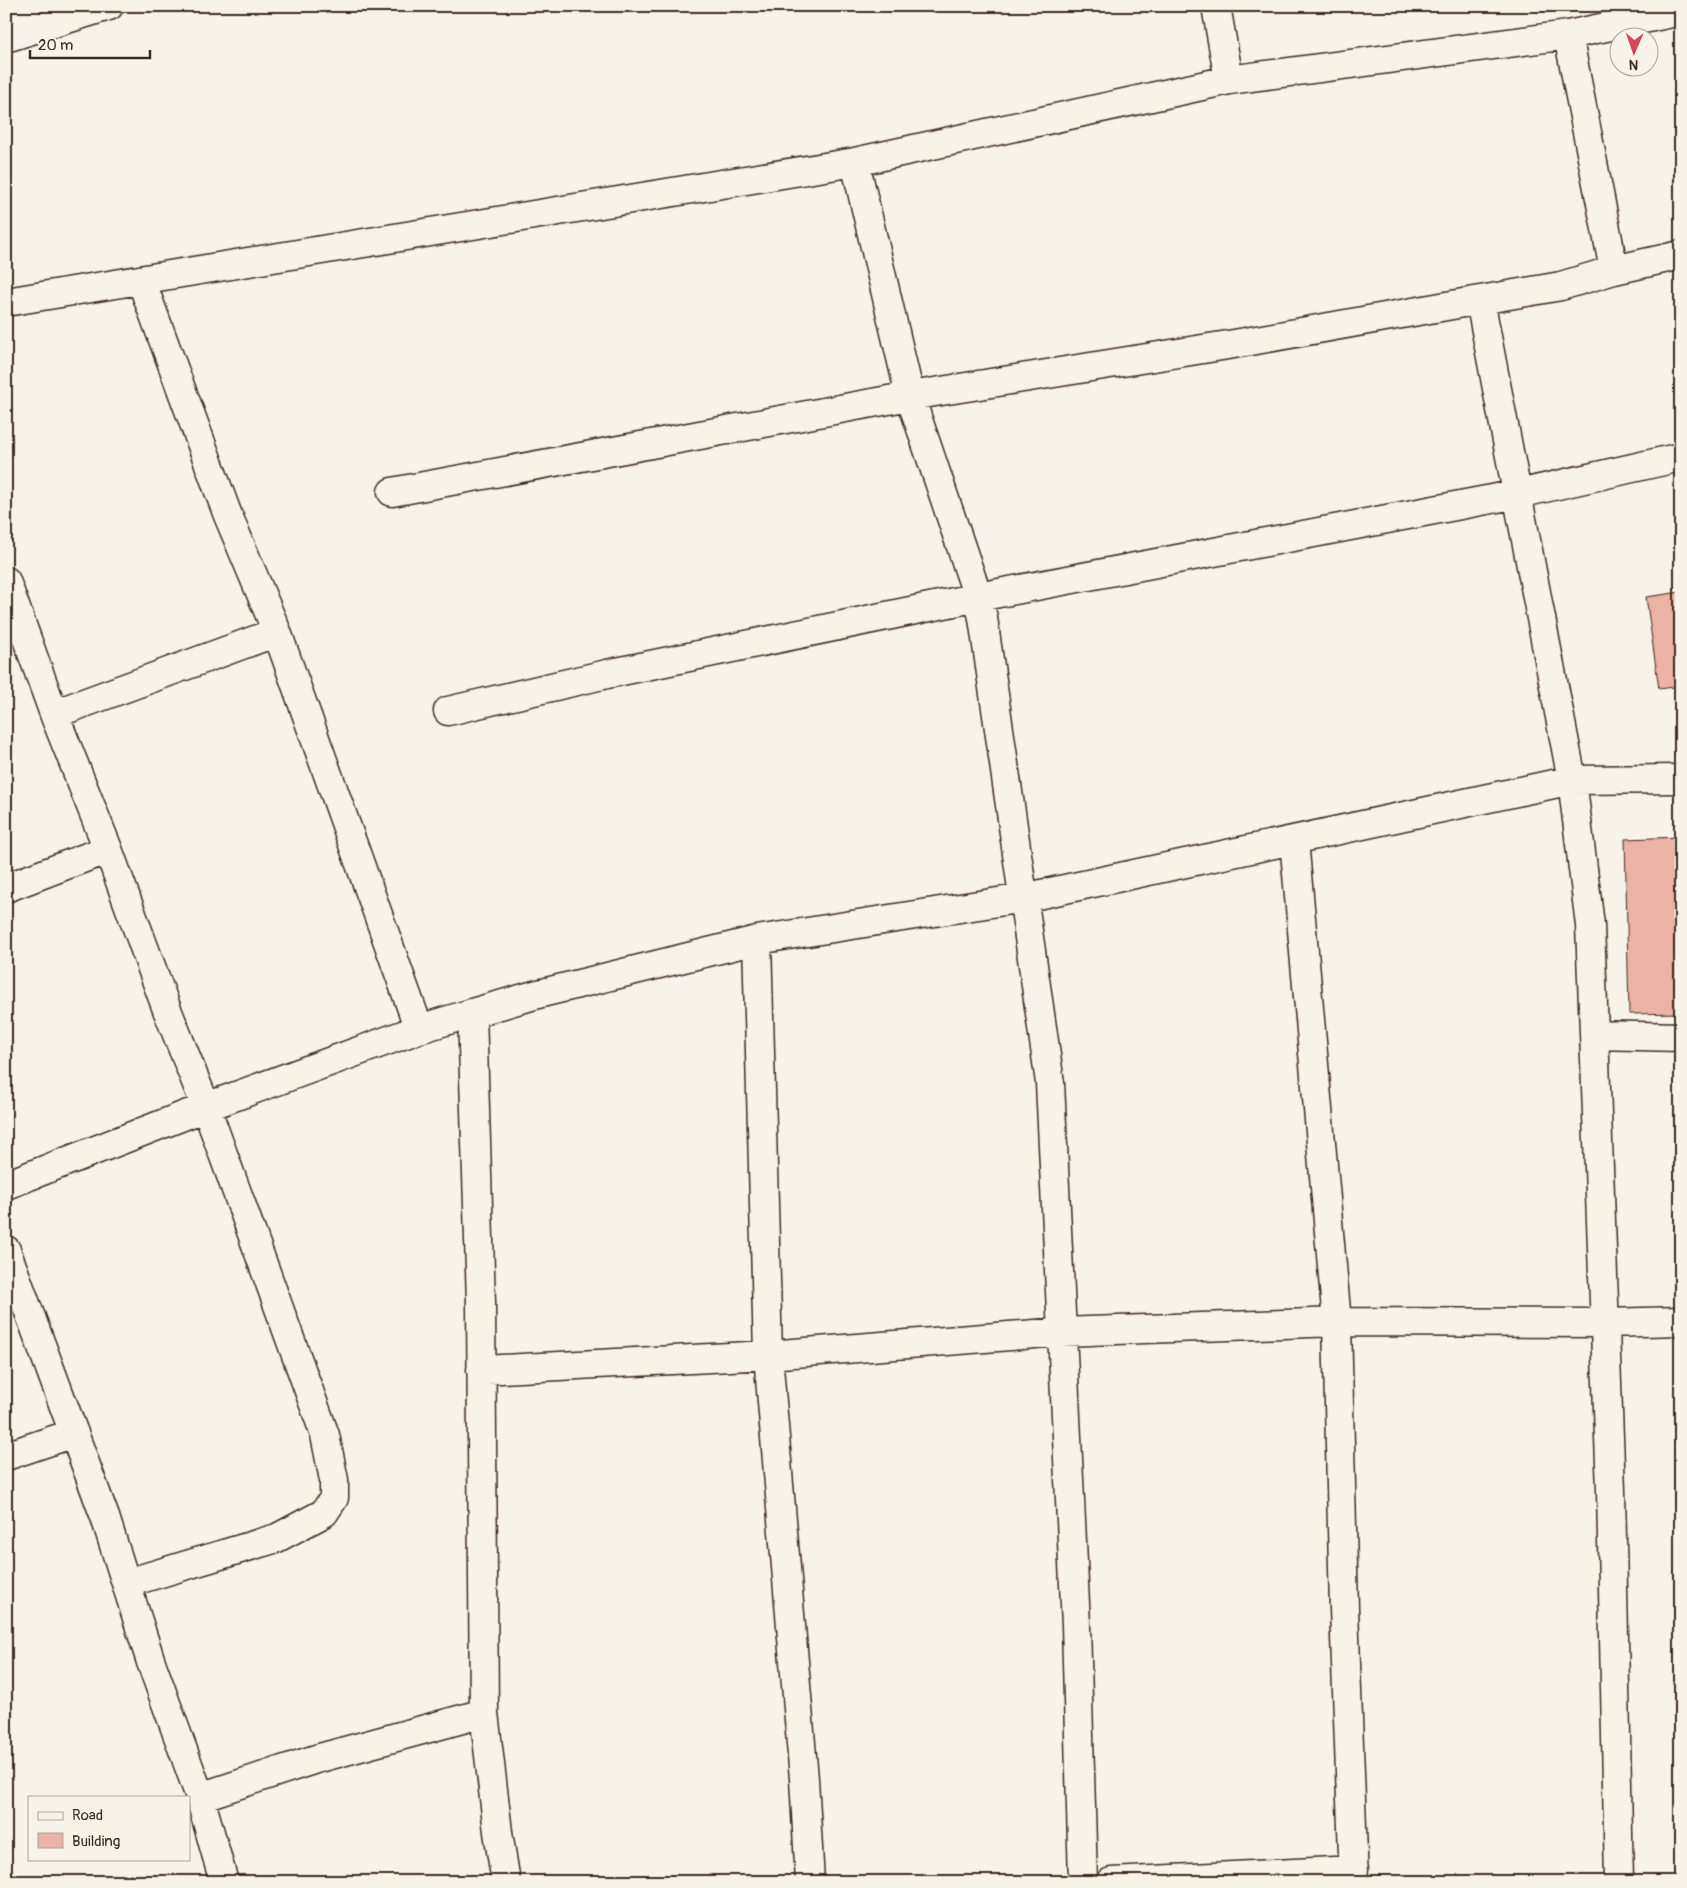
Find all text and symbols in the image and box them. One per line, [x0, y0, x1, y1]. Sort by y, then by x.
scale bar [30, 28, 150, 60]
north arrow [1610, 28, 1660, 78]
text: 20 m [38, 36, 73, 55]
text: N [1629, 56, 1639, 73]
legend [28, 1796, 190, 1860]
text: Road [72, 1806, 103, 1825]
text: Building [72, 1832, 120, 1851]

